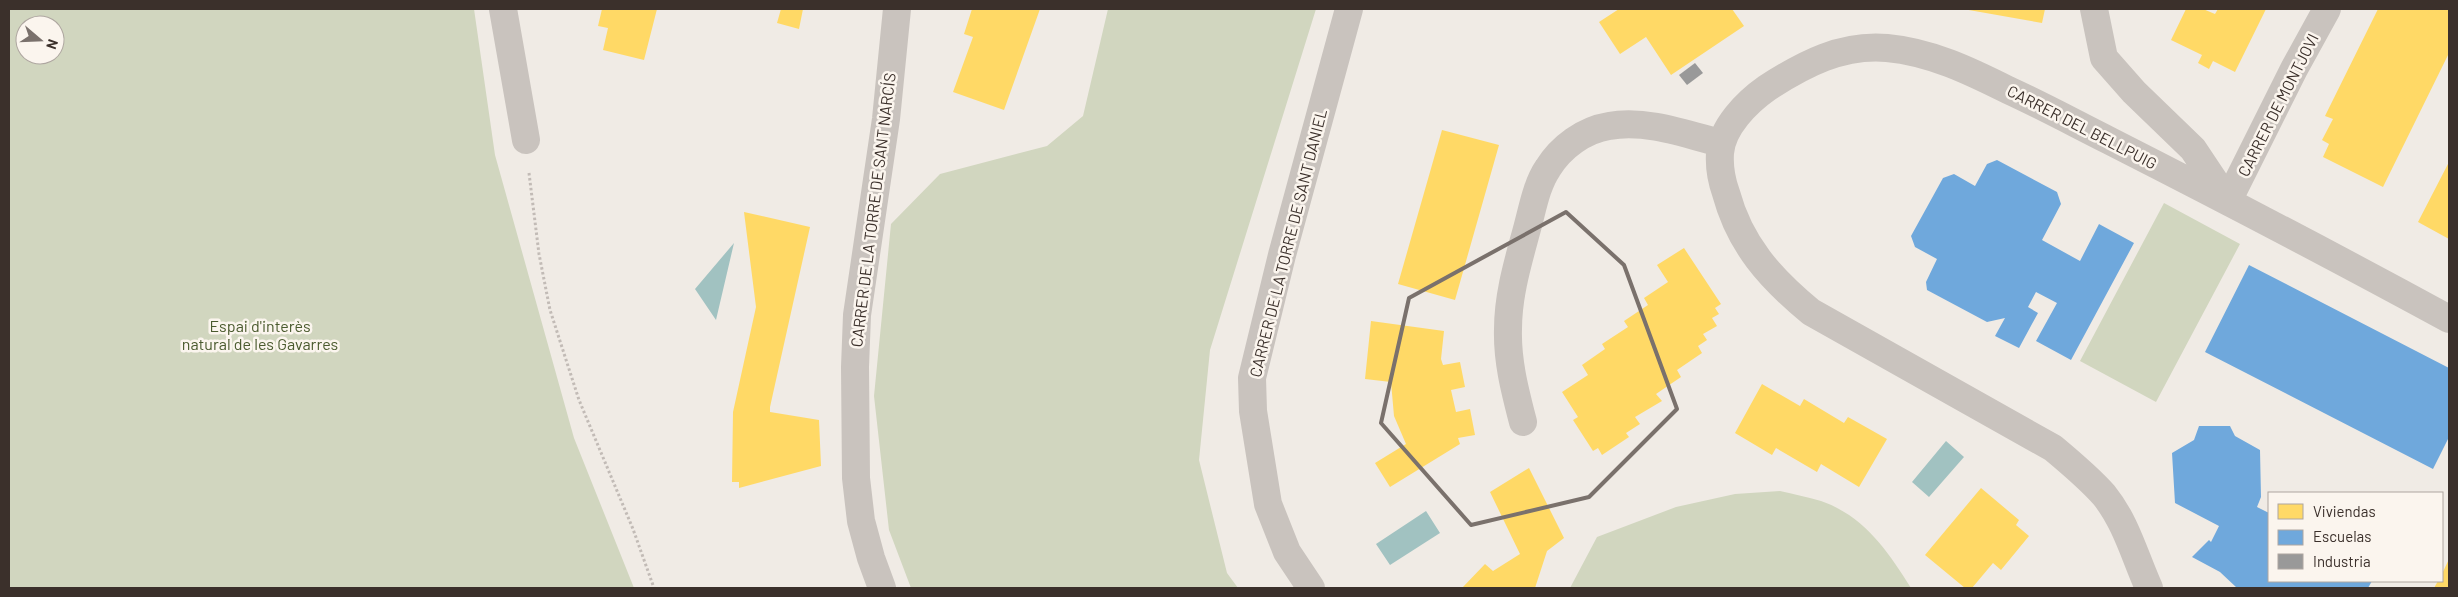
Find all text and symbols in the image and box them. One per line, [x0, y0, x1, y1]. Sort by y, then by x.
north arrow [15, 15, 65, 65]
street label: CARRER DE MONTJOVI [2233, 30, 2322, 179]
text: N [43, 37, 62, 52]
street label: CARRER DE LA TORRE DE SANT NARCÍS [846, 72, 899, 348]
street label: CARRER DEL BELLPUIG [2004, 81, 2160, 173]
street label: CARRER DE LA TORRE DE SANT DANIEL [1245, 107, 1330, 379]
park label: Espai d'interès natural de les Gavarres [182, 316, 338, 353]
legend [2268, 492, 2443, 582]
text: Viviendas [2313, 502, 2376, 520]
text: Escuelas [2313, 527, 2371, 545]
text: Industria [2313, 552, 2371, 570]

